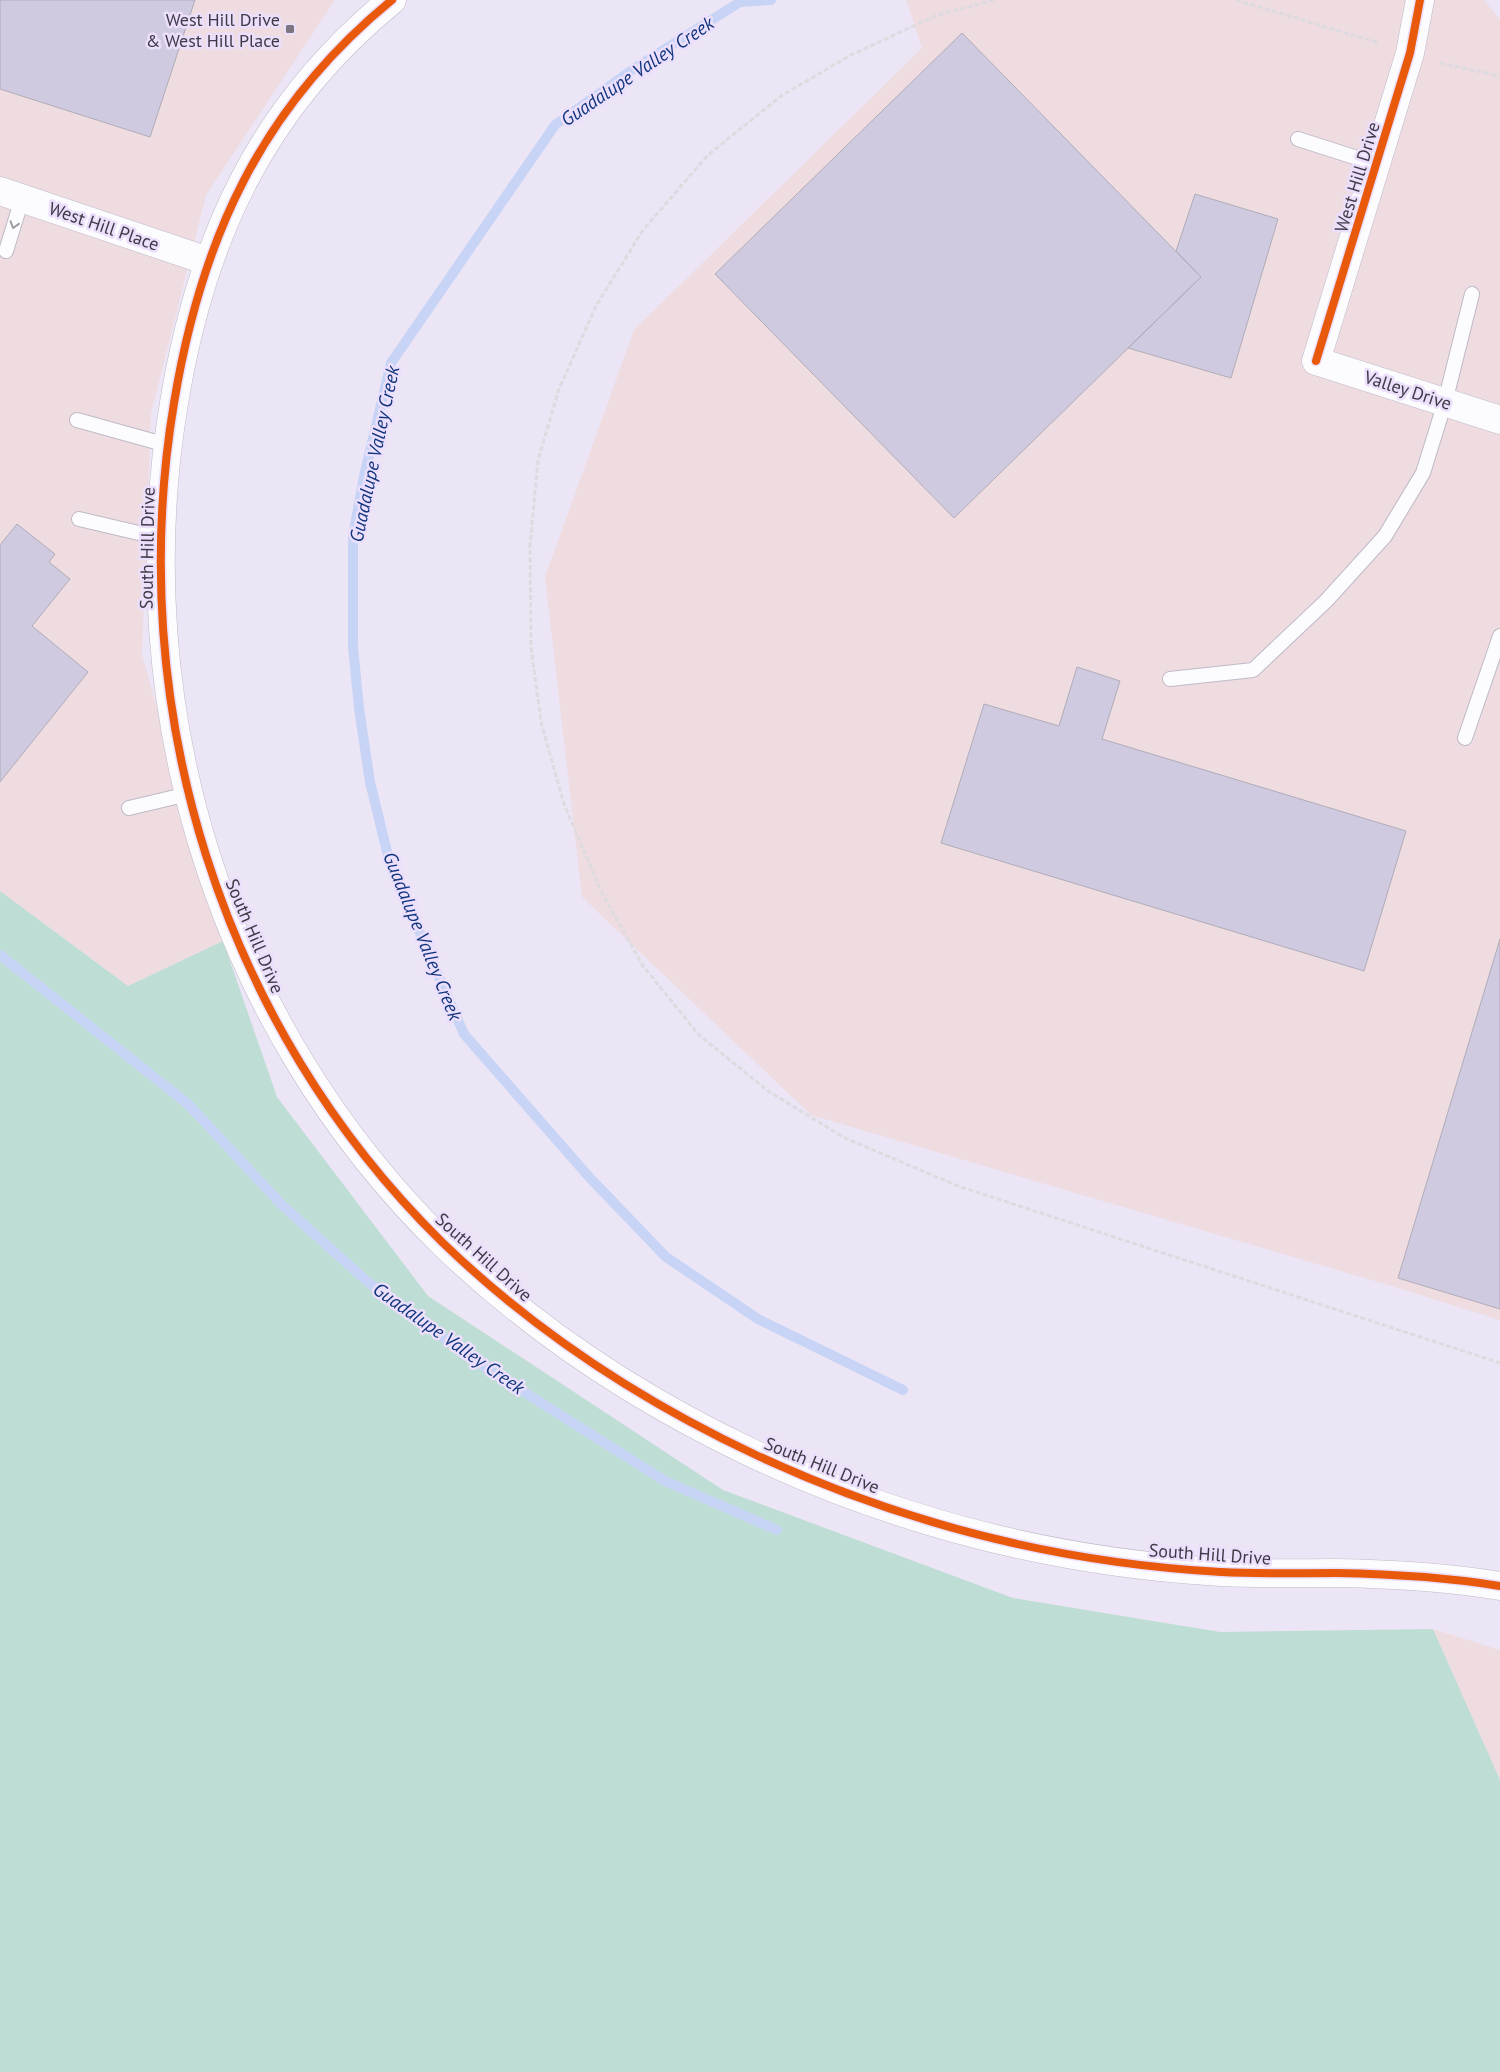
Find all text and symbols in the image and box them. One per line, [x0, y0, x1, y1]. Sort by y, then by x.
place label: West Hill Drive & West Hill Place [146, 8, 280, 52]
water label: Guadalupe Valley Creek [556, 10, 719, 131]
marker: West Hill Drive & West Hill Place [284, 23, 296, 35]
street label: West Hill Drive [1329, 119, 1385, 235]
street label: West Hill Place [46, 196, 162, 256]
one-way arrow [10, 220, 20, 229]
water label: Guadalupe Valley Creek [344, 362, 405, 544]
street label: Valley Drive [1361, 365, 1455, 415]
street label: South Hill Drive [134, 487, 160, 609]
water label: Guadalupe Valley Creek [378, 848, 468, 1025]
street label: South Hill Drive [221, 875, 289, 997]
street label: South Hill Drive [431, 1208, 537, 1306]
water label: Guadalupe Valley Creek [369, 1277, 531, 1400]
street label: South Hill Drive [761, 1431, 883, 1499]
street label: South Hill Drive [1148, 1538, 1272, 1570]

